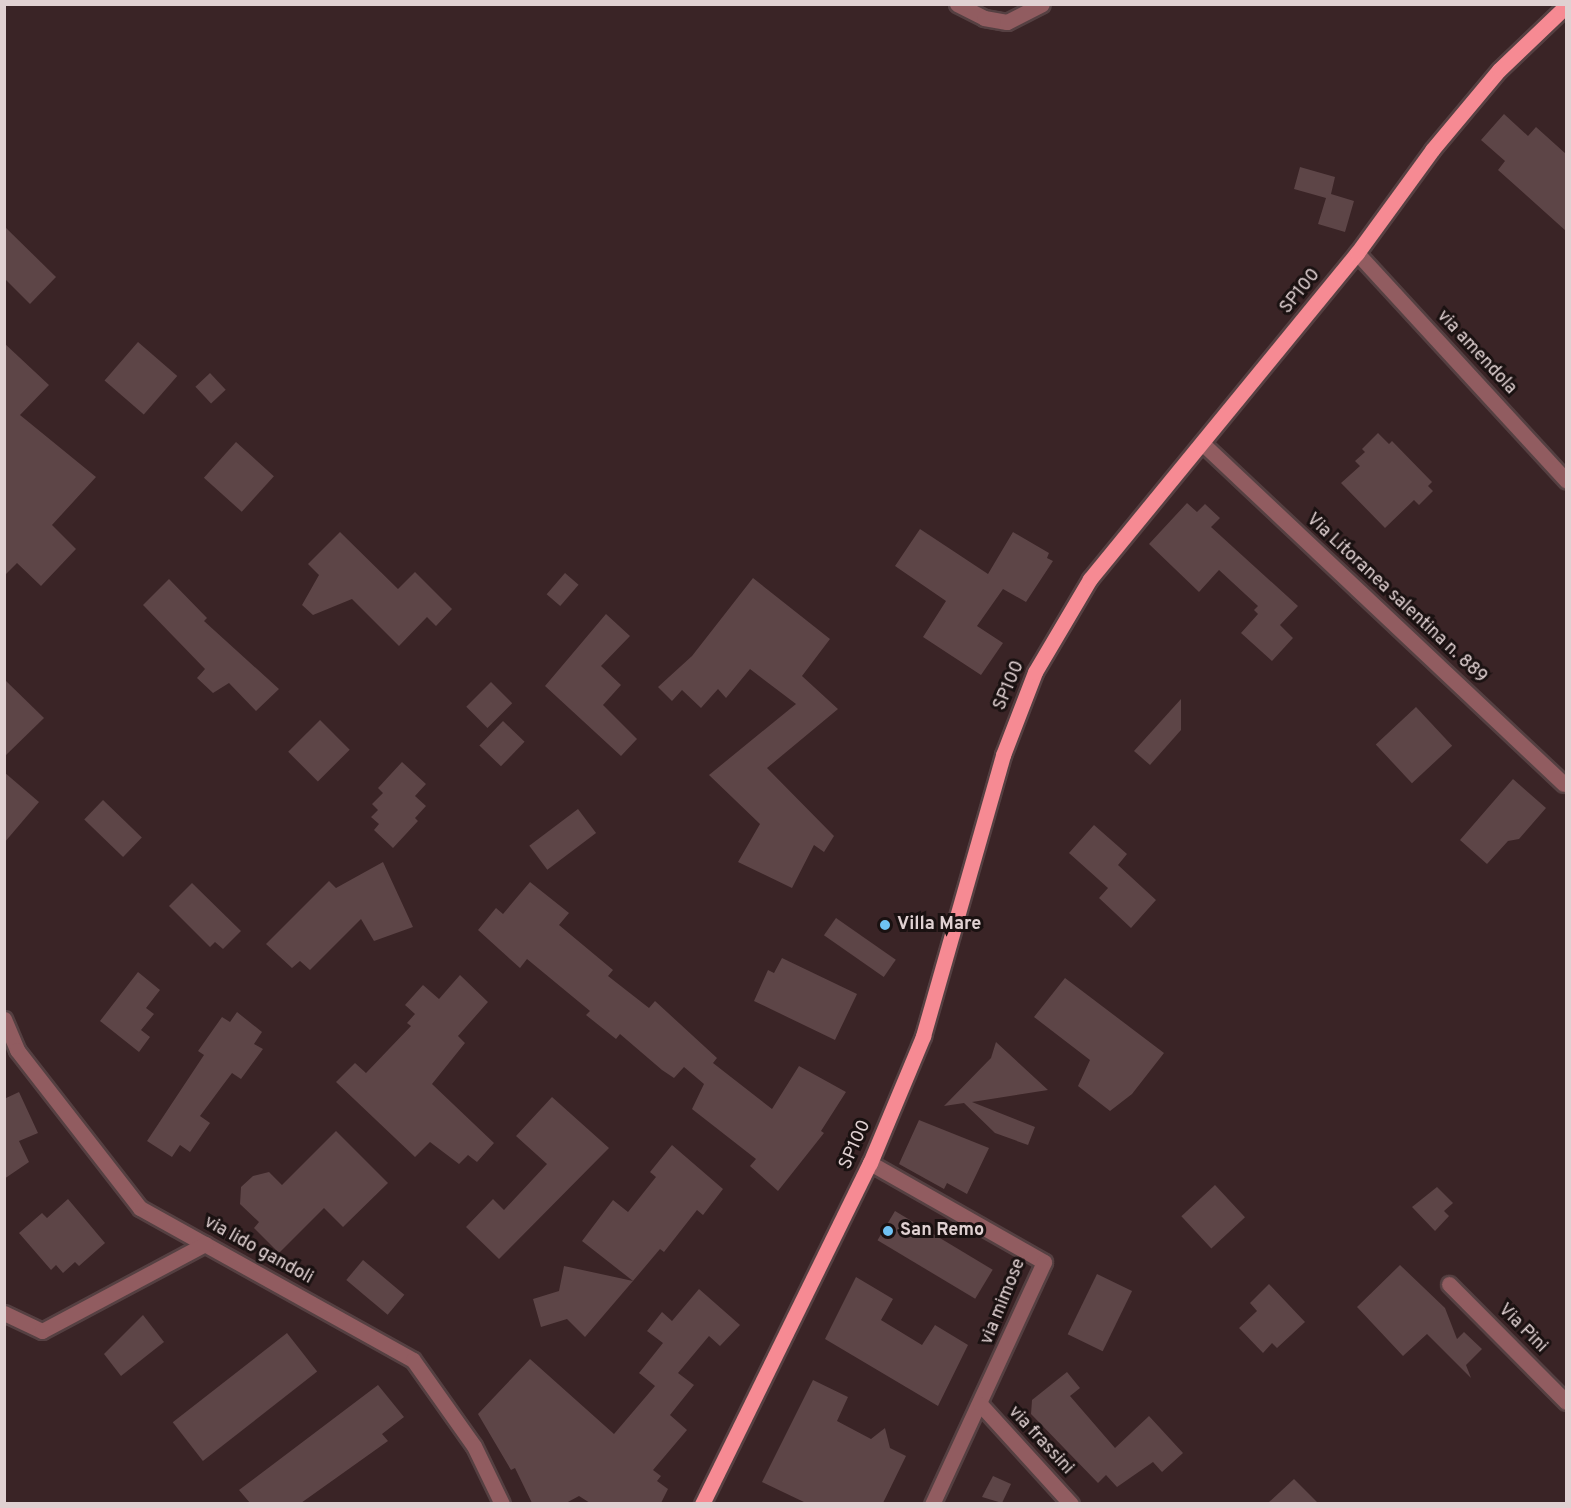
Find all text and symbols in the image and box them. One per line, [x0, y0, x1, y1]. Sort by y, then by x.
street label: SP100 [1276, 265, 1326, 319]
street label: via amendola [1432, 306, 1520, 400]
street label: Via Litoranea salentina n. 889 [1301, 510, 1491, 688]
street label: SP100 [990, 658, 1030, 714]
place label: Villa Mare [897, 914, 981, 936]
marker: Villa Mare [878, 918, 892, 932]
street label: SP100 [836, 1117, 876, 1173]
street label: via lido gandoli [200, 1212, 316, 1290]
place label: San Remo [900, 1220, 984, 1242]
marker: San Remo [881, 1224, 895, 1238]
street label: via mimose [977, 1256, 1031, 1348]
street label: Via Pini [1493, 1300, 1551, 1358]
street label: via frassini [1003, 1402, 1077, 1480]

